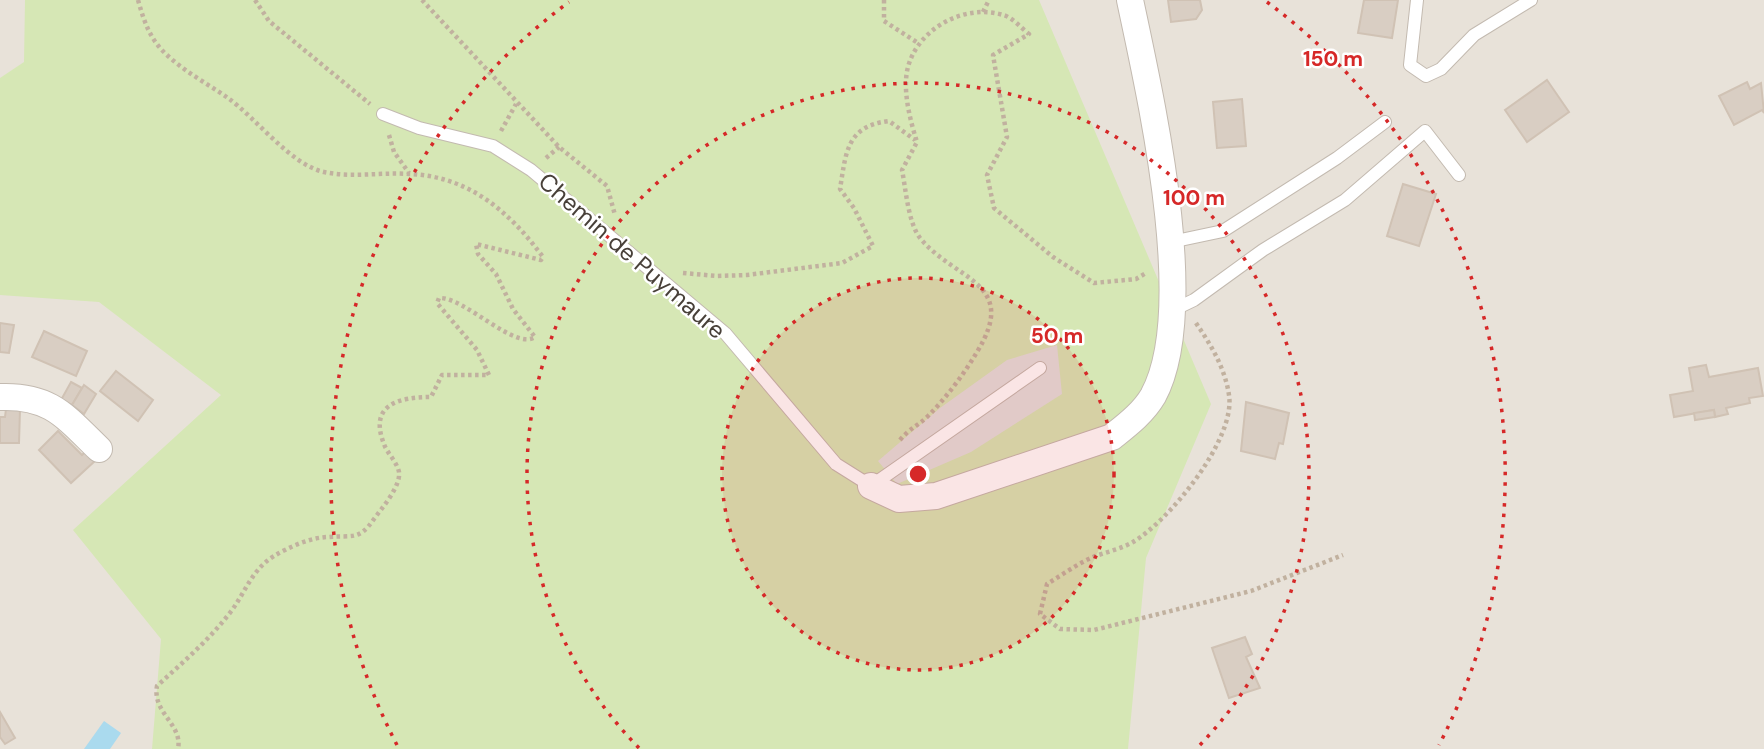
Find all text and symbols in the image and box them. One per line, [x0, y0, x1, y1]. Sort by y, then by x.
text: 150 m [1303, 45, 1363, 73]
street label: Chemin de Puymaure [532, 166, 732, 345]
text: 100 m [1163, 184, 1225, 212]
text: 50 m [1031, 322, 1083, 350]
centre of rings [906, 462, 930, 486]

